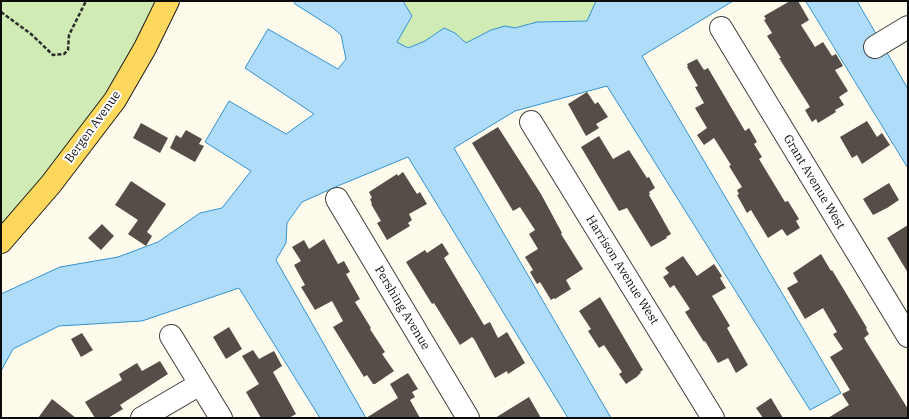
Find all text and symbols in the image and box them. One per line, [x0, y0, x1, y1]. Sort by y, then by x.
street label: Bergen Avenue [62, 88, 124, 166]
street label: Grant Avenue West [780, 132, 848, 232]
street label: Harrison Avenue West [583, 213, 661, 327]
street label: Pershing Avenue [371, 263, 433, 353]

